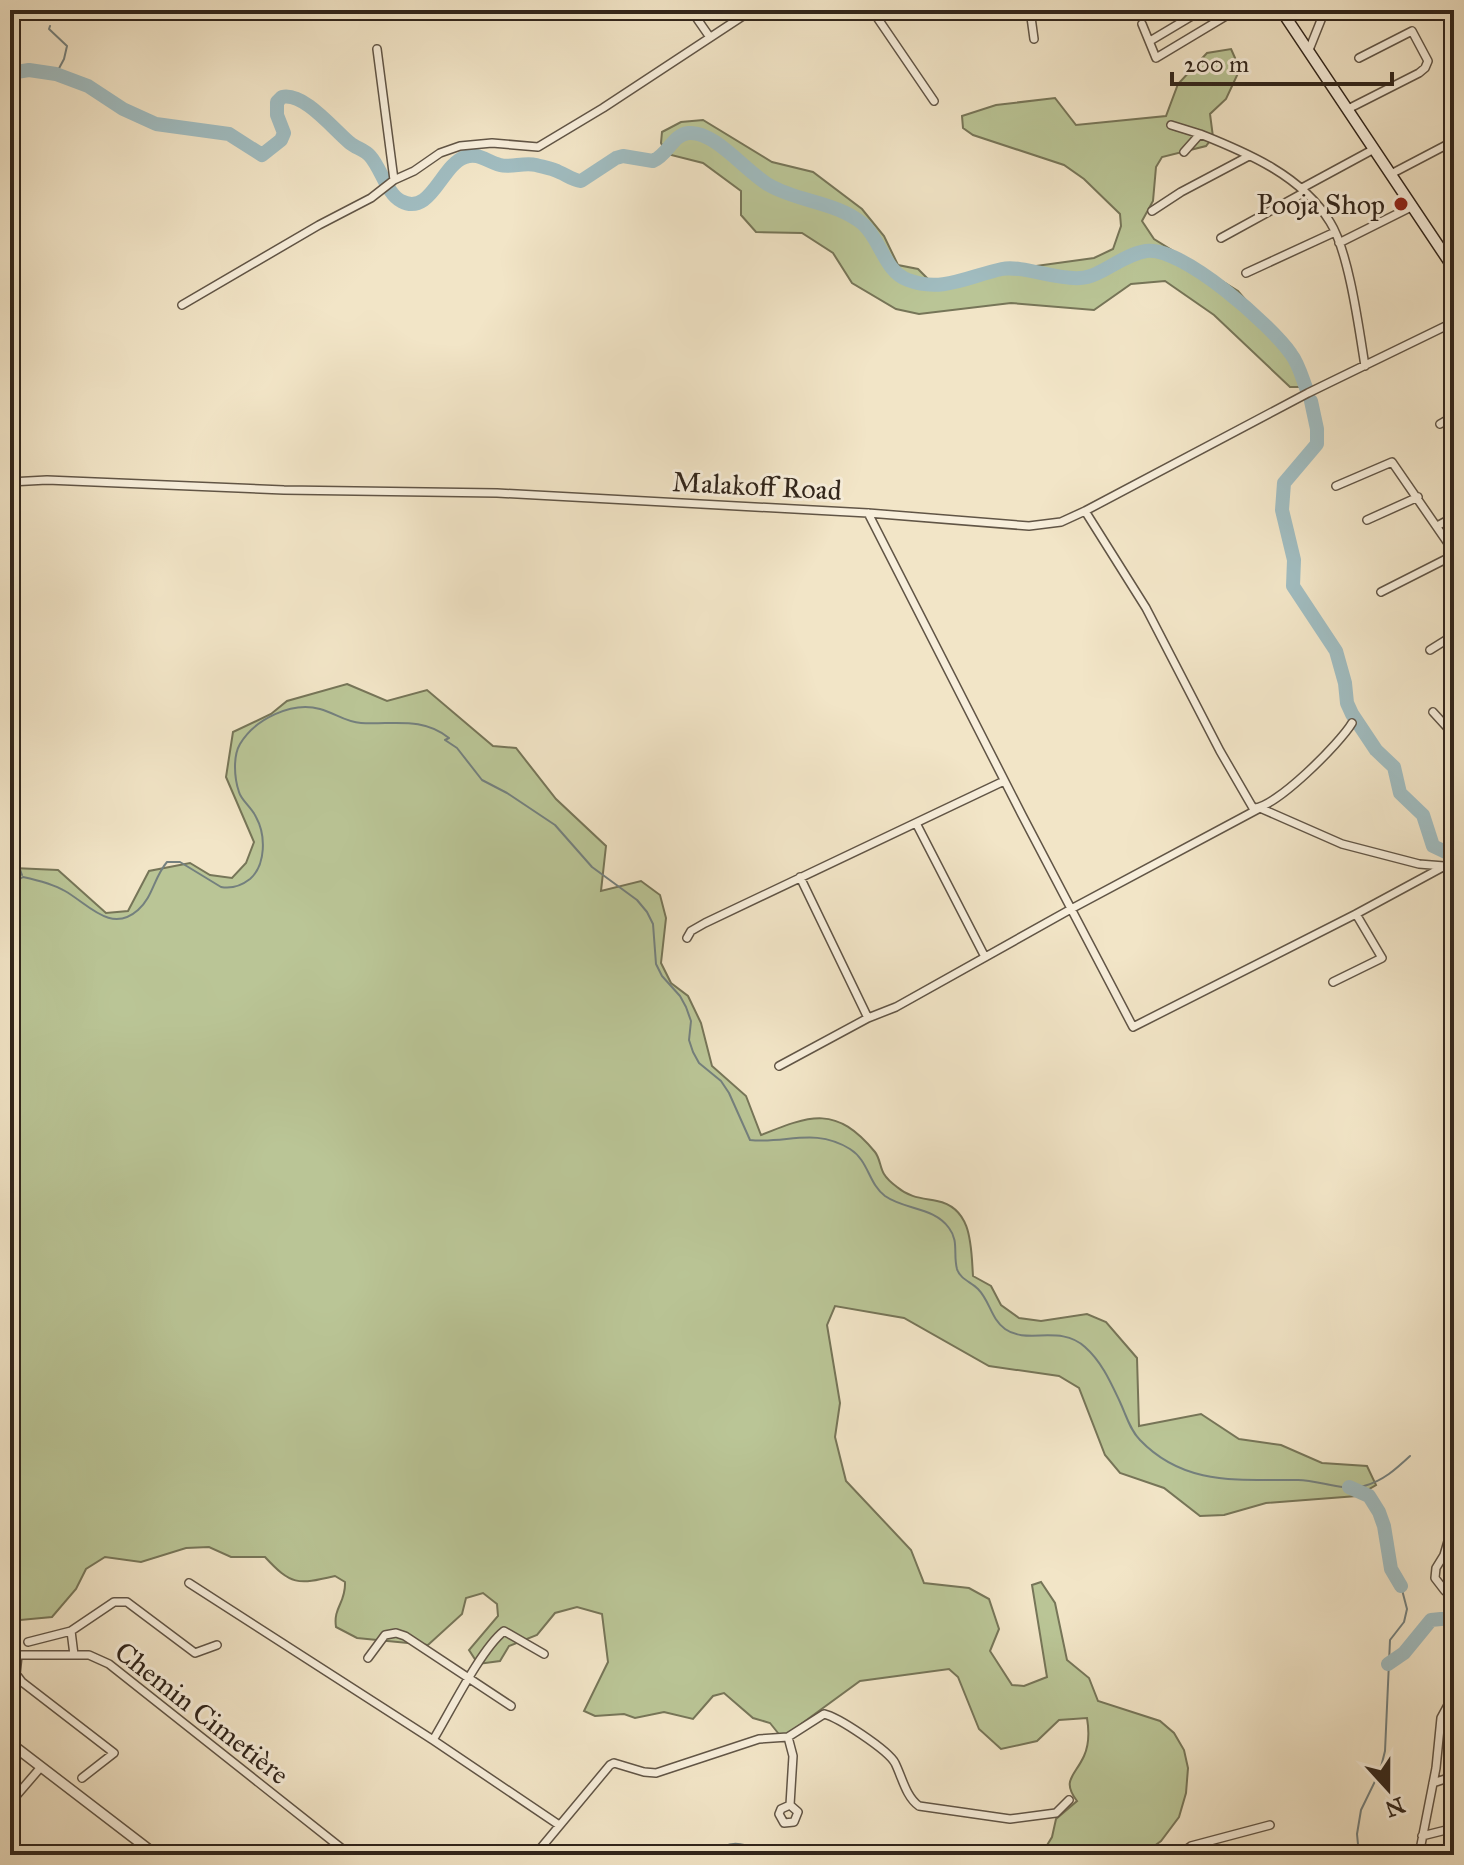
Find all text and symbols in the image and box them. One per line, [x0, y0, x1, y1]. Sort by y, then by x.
scale bar [1172, 36, 1392, 86]
text: 200 m [1184, 49, 1249, 79]
place label: Pooja Shop [1256, 187, 1385, 222]
marker: Pooja Shop [1392, 195, 1410, 213]
street label: Malakoff Road [671, 464, 843, 508]
street label: Chemin Cimetière [108, 1634, 296, 1792]
north arrow [1348, 1749, 1428, 1829]
text: N [1381, 1791, 1409, 1823]

